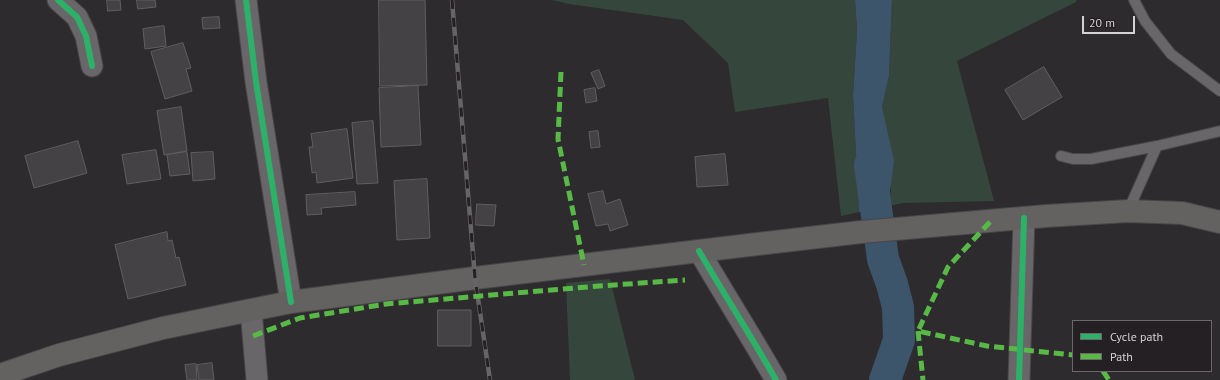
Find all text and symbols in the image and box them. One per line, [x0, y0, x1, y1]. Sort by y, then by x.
scale bar [1084, 8, 1137, 34]
text: 20 m [1089, 15, 1115, 30]
legend [1072, 320, 1212, 372]
text: Cycle path [1110, 329, 1163, 344]
text: Path [1110, 349, 1133, 364]

